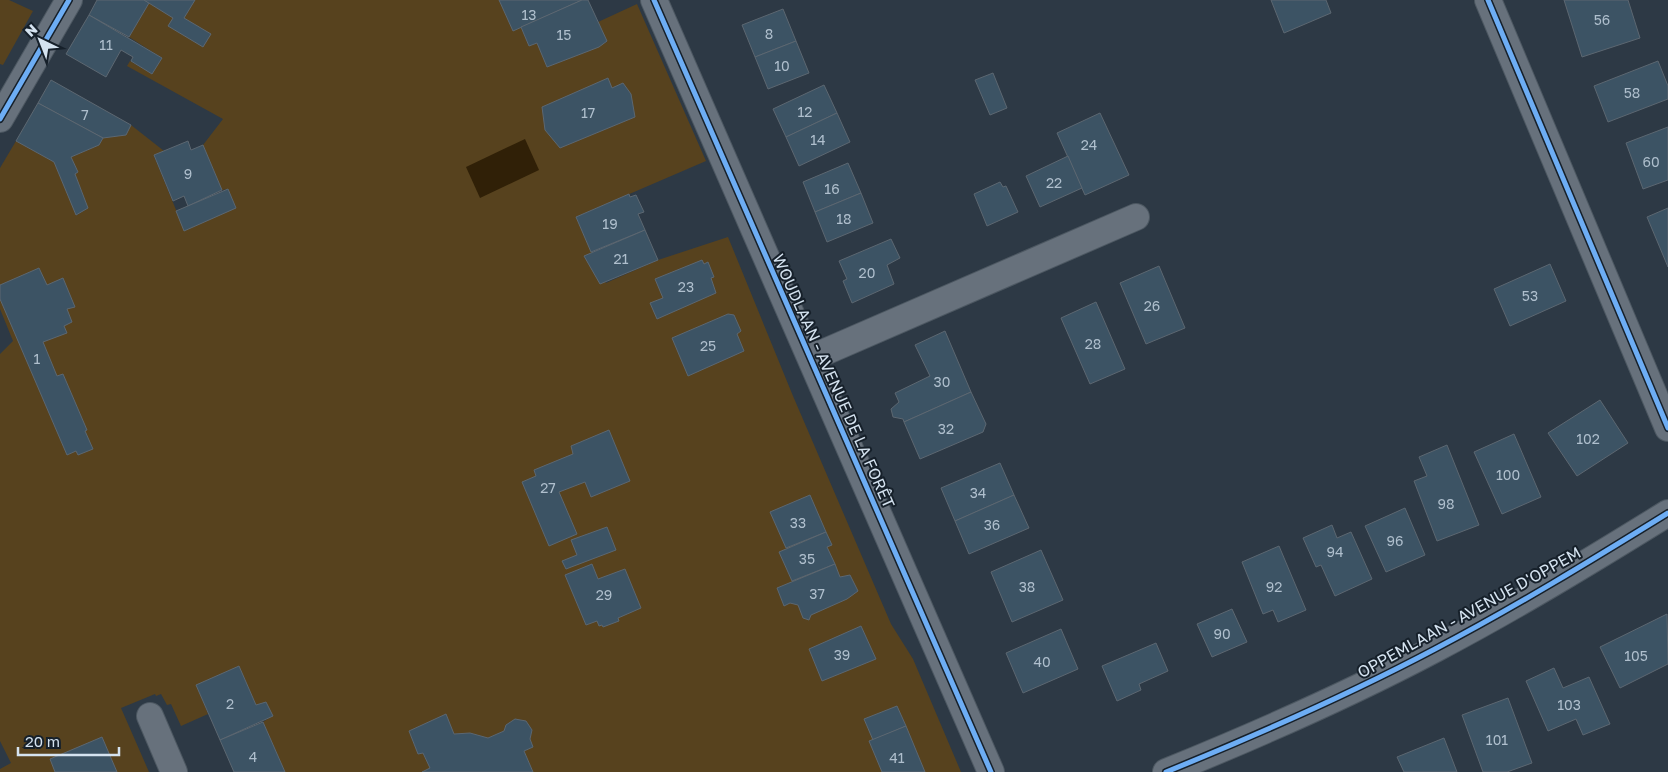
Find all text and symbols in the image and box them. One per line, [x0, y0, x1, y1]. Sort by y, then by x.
house number: 13 [522, 6, 536, 23]
house number: 56 [1594, 11, 1610, 28]
north arrow [15, 15, 65, 65]
text: N [21, 20, 40, 40]
house number: 8 [765, 25, 773, 42]
house number: 15 [557, 26, 571, 43]
house number: 11 [99, 36, 113, 53]
house number: 10 [774, 57, 790, 74]
house number: 58 [1624, 84, 1640, 101]
house number: 12 [798, 103, 812, 120]
house number: 17 [581, 104, 595, 121]
house number: 7 [81, 106, 89, 123]
house number: 14 [810, 131, 826, 148]
house number: 24 [1081, 136, 1097, 153]
house number: 60 [1642, 153, 1660, 170]
house number: 9 [184, 165, 192, 182]
house number: 22 [1046, 174, 1062, 191]
house number: 16 [824, 180, 840, 197]
house number: 18 [836, 210, 852, 227]
house number: 19 [602, 215, 618, 232]
house number: 21 [614, 250, 629, 267]
street label: WOUDLAAN - AVENUE DE LA FORÊT [769, 251, 899, 511]
house number: 20 [859, 264, 875, 281]
house number: 23 [678, 278, 694, 295]
house number: 53 [1522, 287, 1538, 304]
house number: 26 [1144, 297, 1160, 314]
house number: 28 [1085, 335, 1101, 352]
house number: 25 [700, 337, 716, 354]
house number: 1 [34, 350, 41, 367]
house number: 30 [934, 373, 950, 390]
house number: 32 [938, 420, 954, 437]
house number: 102 [1576, 430, 1600, 447]
house number: 100 [1496, 466, 1520, 483]
house number: 27 [540, 479, 556, 496]
house number: 34 [970, 484, 986, 501]
house number: 98 [1437, 495, 1455, 512]
house number: 33 [790, 514, 806, 531]
house number: 36 [984, 516, 1000, 533]
house number: 96 [1387, 532, 1403, 549]
street label: OPPEMLAAN - AVENUE D'OPPEM [1354, 542, 1584, 682]
house number: 94 [1326, 543, 1344, 560]
house number: 35 [799, 550, 815, 567]
house number: 38 [1019, 578, 1035, 595]
house number: 92 [1266, 578, 1282, 595]
house number: 37 [809, 585, 825, 602]
house number: 29 [596, 586, 612, 603]
house number: 90 [1213, 625, 1231, 642]
house number: 39 [834, 646, 850, 663]
house number: 105 [1624, 647, 1648, 664]
house number: 40 [1033, 653, 1051, 670]
house number: 2 [226, 695, 234, 712]
house number: 103 [1557, 696, 1581, 713]
scale bar [18, 724, 119, 756]
house number: 101 [1486, 731, 1508, 748]
text: 20 m [25, 732, 60, 750]
house number: 4 [249, 748, 257, 765]
house number: 41 [889, 749, 905, 766]

